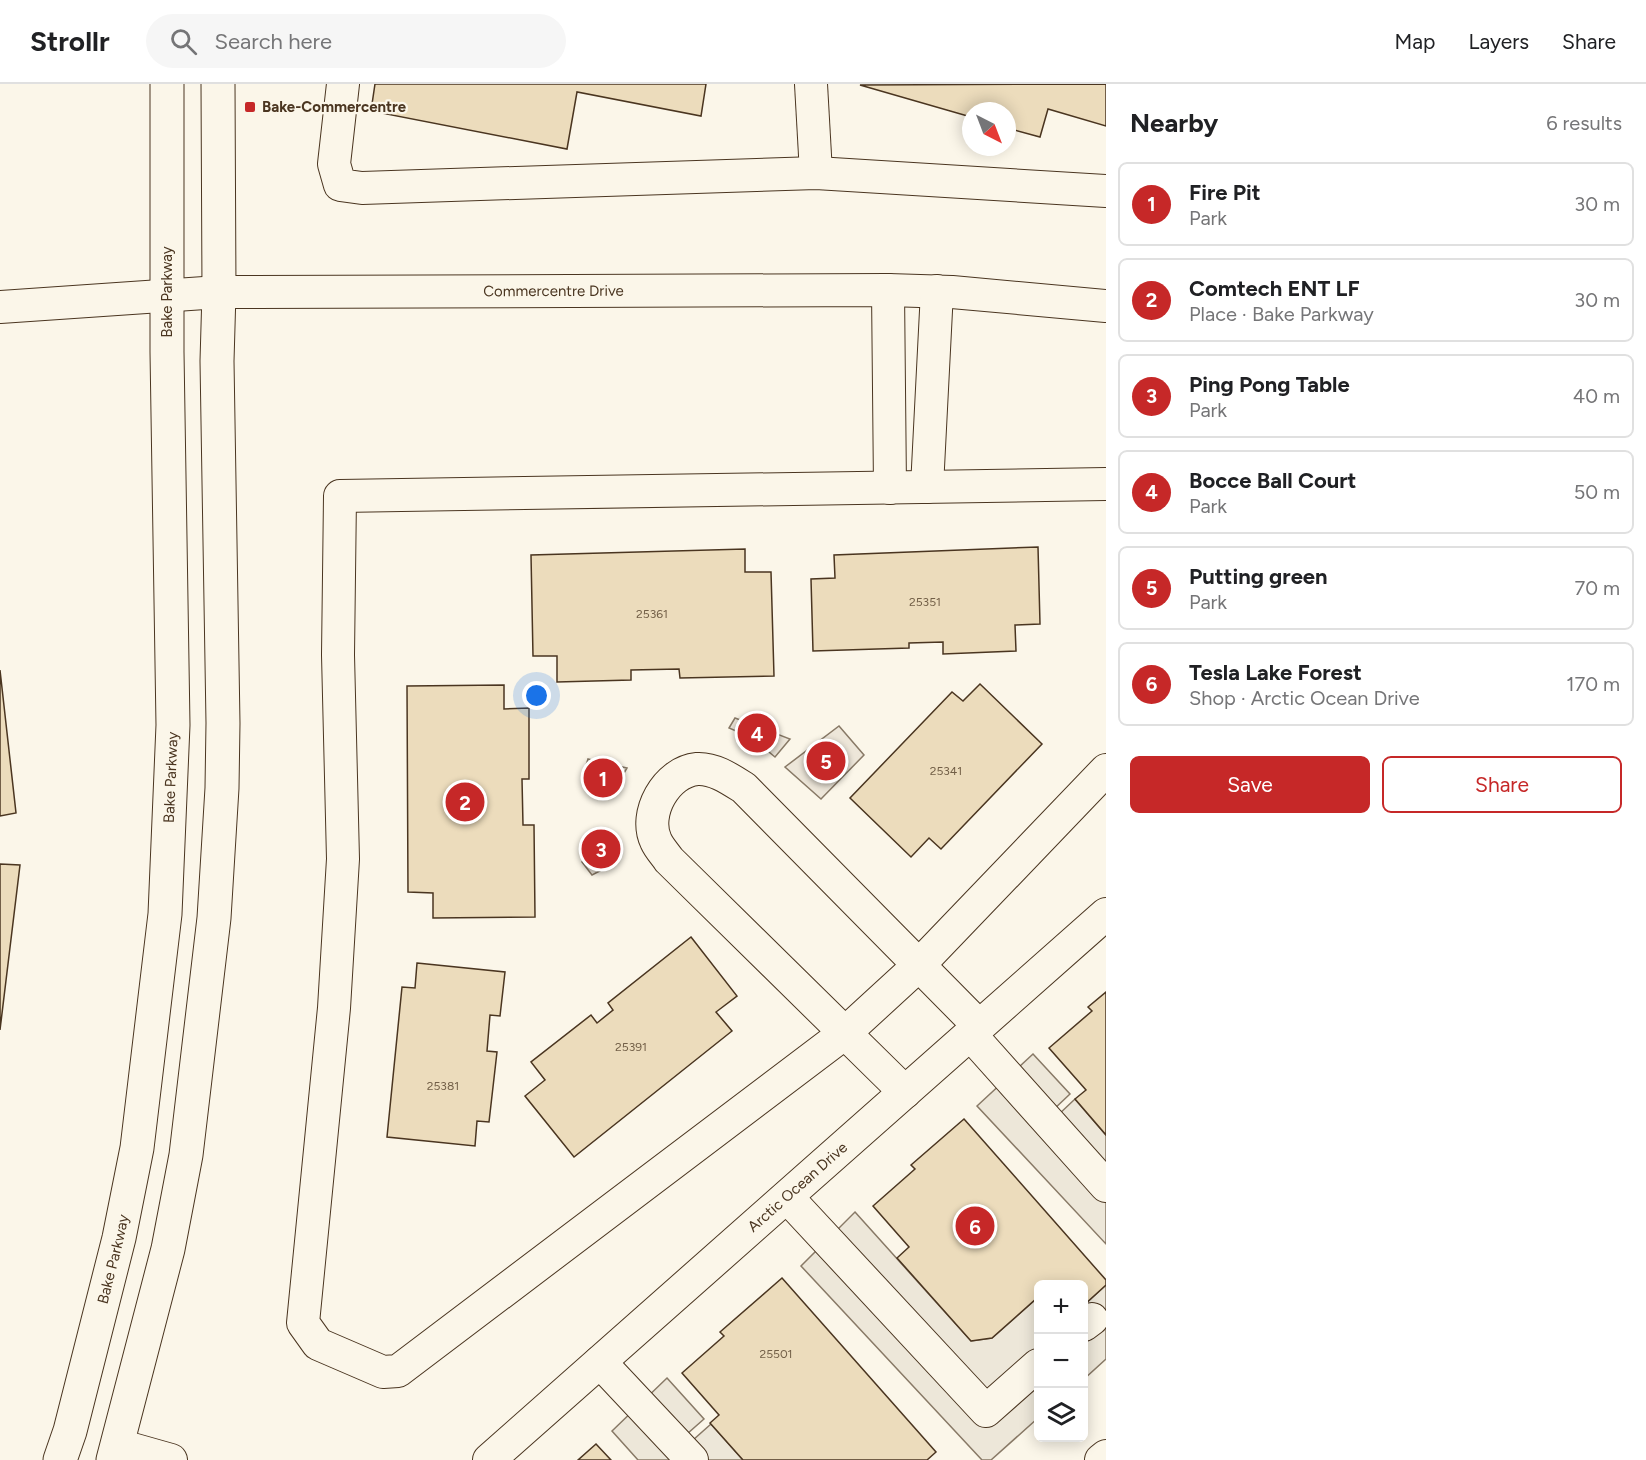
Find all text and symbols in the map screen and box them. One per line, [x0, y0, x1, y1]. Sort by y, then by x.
search box [146, 14, 566, 68]
text: Strollr [30, 24, 110, 58]
icon: search [167, 25, 200, 58]
text: Search here [215, 28, 332, 55]
text: Map [1395, 29, 1435, 54]
text: Layers [1468, 29, 1529, 54]
text: Share [1562, 29, 1616, 54]
place label: Bake-Commercentre [262, 98, 407, 116]
marker: Bake-Commercentre [243, 100, 257, 114]
north arrow [962, 102, 1016, 156]
text: Nearby [1130, 107, 1218, 139]
text: 6 results [1546, 111, 1622, 135]
text: Fire Pit [1189, 179, 1261, 206]
text: 1 [1147, 192, 1156, 216]
text: 30 m [1574, 192, 1620, 216]
text: Park [1189, 206, 1227, 230]
street label: Bake Parkway [158, 246, 176, 338]
text: Comtech ENT LF [1189, 275, 1360, 302]
street label: Commercentre Drive [483, 282, 624, 300]
text: 2 [1146, 288, 1157, 312]
text: 30 m [1574, 288, 1620, 312]
text: Place · Bake Parkway [1189, 302, 1374, 326]
text: Ping Pong Table [1189, 371, 1350, 398]
text: 3 [1146, 384, 1157, 408]
text: 40 m [1573, 384, 1620, 408]
text: Park [1189, 398, 1227, 422]
text: Bocce Ball Court [1189, 467, 1356, 494]
text: 4 [1145, 480, 1158, 504]
text: 50 m [1574, 480, 1620, 504]
text: Park [1189, 494, 1227, 518]
text: Putting green [1189, 563, 1328, 590]
text: 5 [1146, 576, 1157, 600]
text: 70 m [1574, 576, 1620, 600]
text: Park [1189, 590, 1227, 614]
house number: 25351 [909, 595, 941, 609]
house number: 25361 [636, 607, 668, 621]
text: Tesla Lake Forest [1189, 659, 1362, 686]
text: 6 [1146, 672, 1157, 696]
text: 170 m [1566, 672, 1620, 696]
your location [522, 681, 551, 710]
text: Shop · Arctic Ocean Drive [1189, 686, 1420, 710]
pin: 4 [738, 710, 777, 756]
street label: Bake Parkway [160, 731, 182, 823]
pin: 5 [806, 738, 846, 784]
pin: 1 [584, 756, 622, 800]
button: Save [1130, 756, 1370, 813]
button: Share [1382, 756, 1622, 813]
house number: 25341 [930, 764, 962, 778]
pin: 2 [446, 780, 484, 824]
pin: 3 [582, 826, 620, 872]
house number: 25391 [615, 1040, 647, 1054]
house number: 25381 [427, 1079, 459, 1093]
street label: Arctic Ocean Drive [744, 1138, 851, 1236]
pin: 6 [956, 1204, 994, 1248]
street label: Bake Parkway [94, 1213, 133, 1306]
map controls [1034, 1280, 1088, 1442]
button: + [1034, 1280, 1088, 1334]
button: − [1034, 1334, 1088, 1388]
house number: 25501 [759, 1347, 793, 1361]
button: layers [1034, 1388, 1088, 1442]

